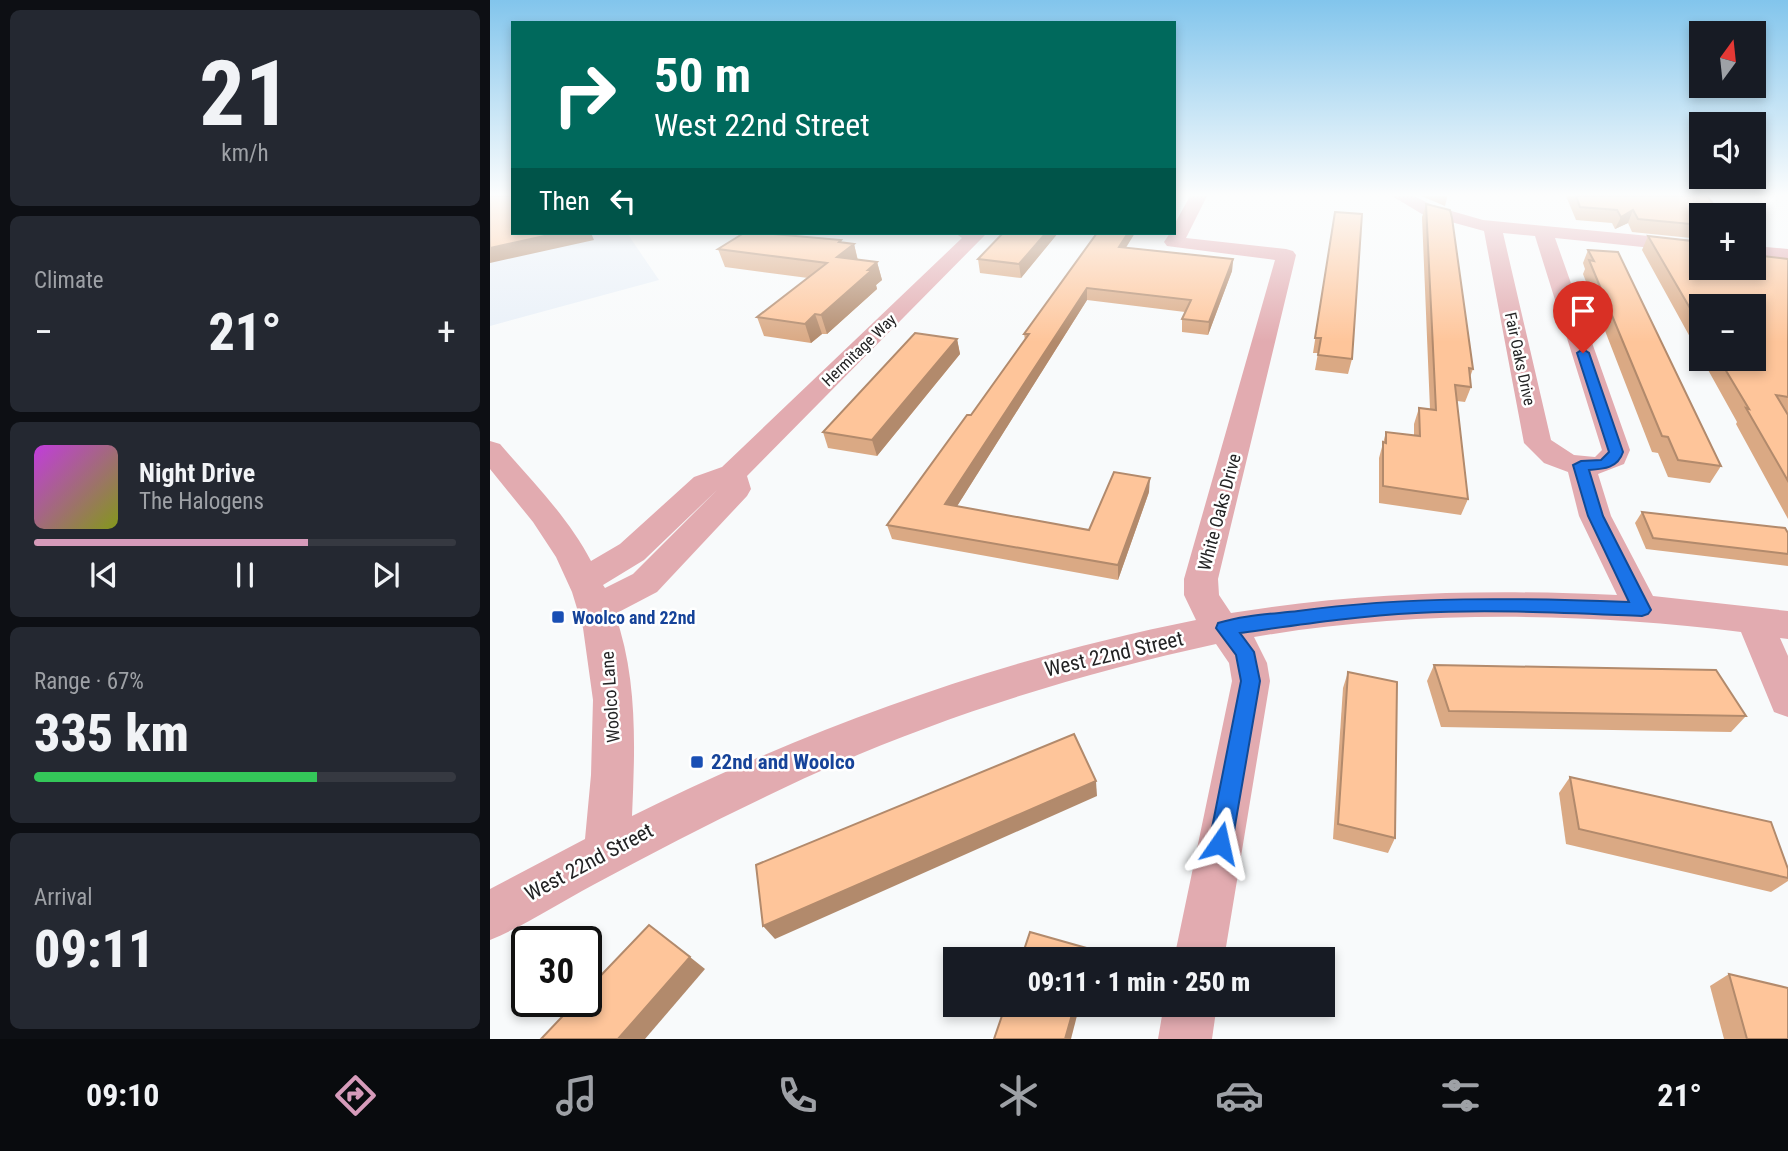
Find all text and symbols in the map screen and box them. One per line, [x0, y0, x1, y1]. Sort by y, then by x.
north arrow [1689, 21, 1766, 98]
map controls [1689, 21, 1766, 371]
text: 21 [199, 41, 291, 147]
text: 50 m [654, 47, 751, 104]
icon: right [539, 49, 630, 140]
text: West 22nd Street [654, 106, 870, 144]
button: sound [1689, 112, 1766, 189]
text: km/h [221, 140, 269, 167]
icon: left [604, 182, 642, 220]
text: Then [539, 186, 590, 216]
button: + [1689, 203, 1766, 280]
text: Climate [34, 267, 104, 294]
pin [1553, 281, 1613, 353]
icon: arrive [1564, 292, 1602, 330]
button: − [1689, 294, 1766, 371]
text: 21° [208, 302, 282, 363]
text: − [34, 310, 53, 354]
text: + [437, 310, 456, 354]
street label: Hermitage Way [818, 310, 900, 390]
street label: Fair Oaks Drive [1501, 311, 1539, 407]
street label: White Oaks Drive [1193, 451, 1245, 573]
text: Night Drive [139, 458, 255, 488]
text: The Halogens [139, 488, 264, 515]
icon: previous [85, 556, 123, 594]
icon: pause [226, 556, 264, 594]
icon: next [367, 556, 405, 594]
place label: Woolco and 22nd [572, 607, 695, 628]
marker: Woolco and 22nd [550, 609, 566, 625]
street label: West 22nd Street [1042, 626, 1186, 682]
street label: Woolco Lane [596, 651, 624, 743]
text: Range · 67% [34, 668, 144, 695]
text: 335 km [34, 703, 189, 764]
place label: 22nd and Woolco [711, 750, 855, 774]
marker: 22nd and Woolco [689, 754, 705, 770]
position arrow [1183, 806, 1257, 880]
street label: West 22nd Street [521, 818, 657, 906]
text: Arrival [34, 884, 93, 911]
text: 09:11 [34, 919, 154, 980]
speed limit sign: 30 [511, 926, 602, 1017]
text: 09:11 · 1 min · 250 m [1028, 967, 1250, 997]
icon: directions [331, 1071, 380, 1120]
icon: music [552, 1071, 601, 1120]
icon: phone [773, 1071, 822, 1120]
icon: climate [994, 1071, 1043, 1120]
icon: car [1215, 1071, 1264, 1120]
icon: filters [1436, 1071, 1485, 1120]
text: 09:10 [86, 1076, 159, 1114]
text: 21° [1657, 1076, 1702, 1114]

